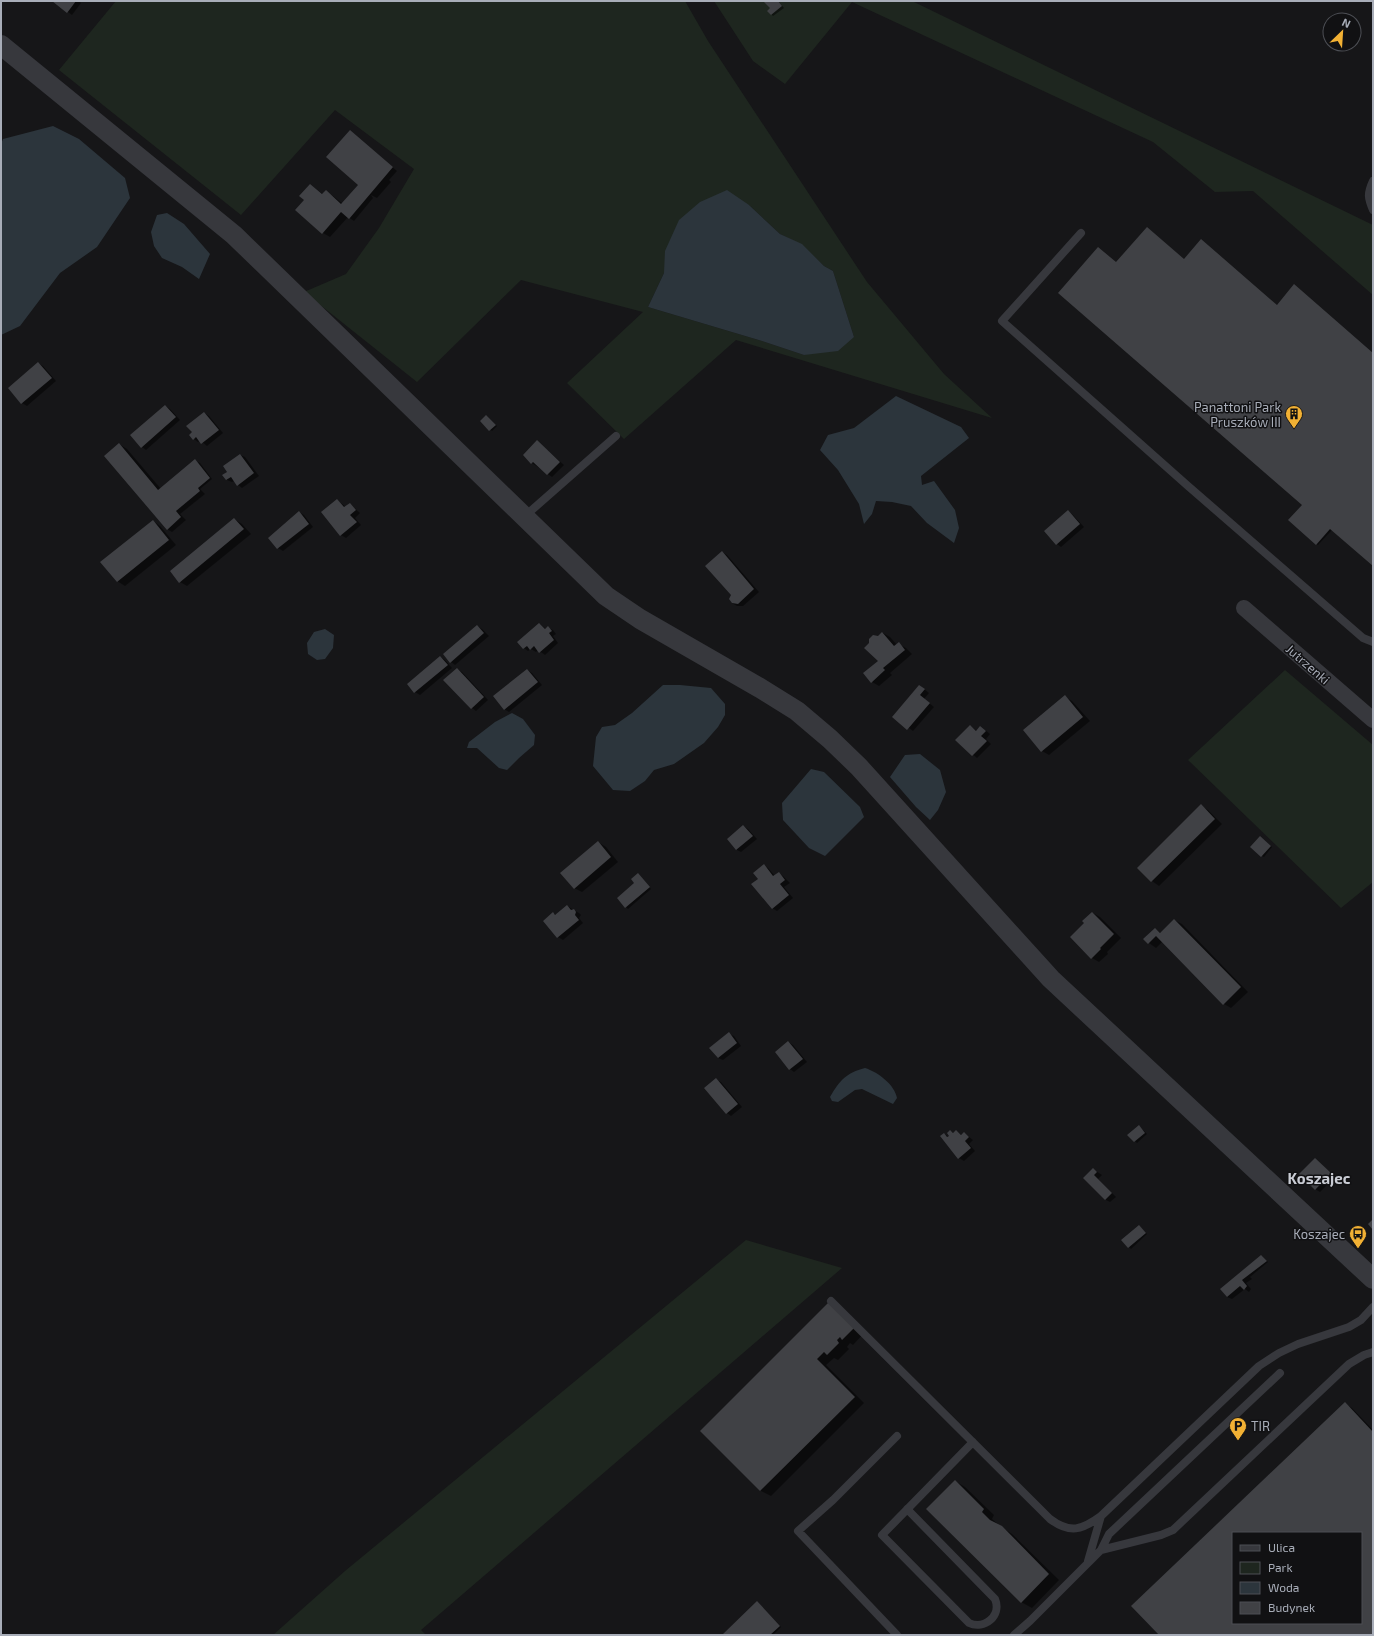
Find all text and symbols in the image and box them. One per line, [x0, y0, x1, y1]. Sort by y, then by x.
north arrow [1322, 12, 1362, 52]
text: N [1340, 15, 1353, 30]
place label: Panattoni Park Pruszków III [1194, 399, 1281, 430]
building icon: Panattoni Park Pruszków III [1284, 404, 1304, 429]
street label: Jutrzenki [1283, 641, 1333, 687]
district label: Koszajec [1288, 1169, 1351, 1187]
bus stop icon: Koszajec [1348, 1224, 1368, 1249]
place label: Koszajec [1293, 1226, 1345, 1242]
parking icon: TIR [1228, 1416, 1248, 1441]
place label: TIR [1251, 1418, 1270, 1434]
legend [1232, 1532, 1362, 1624]
text: Ulica [1268, 1540, 1295, 1554]
text: Park [1268, 1560, 1293, 1574]
text: Woda [1268, 1580, 1299, 1594]
text: Budynek [1268, 1600, 1315, 1614]

